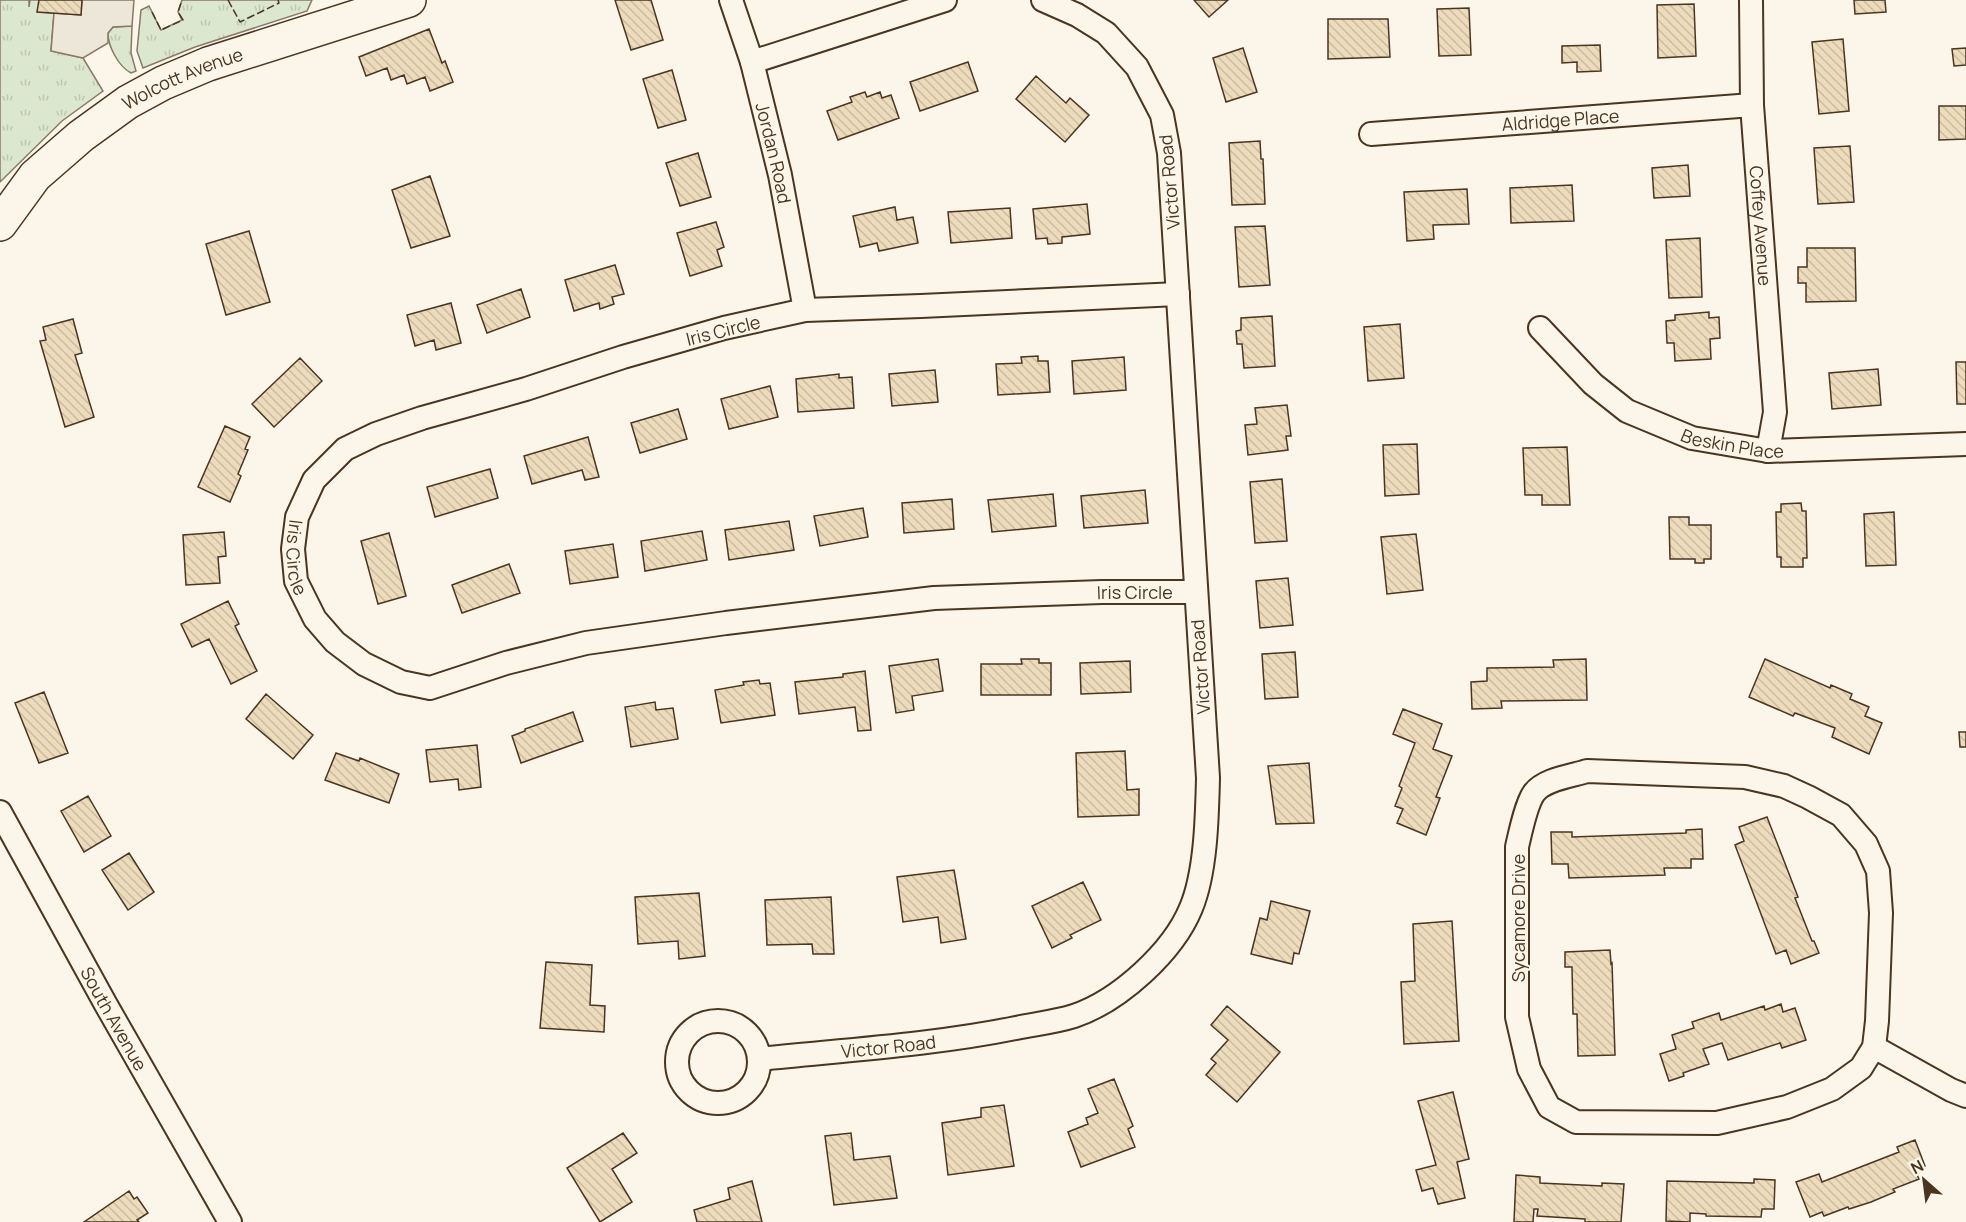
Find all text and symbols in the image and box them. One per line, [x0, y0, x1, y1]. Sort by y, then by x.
street label: Wolcott Avenue [118, 42, 246, 115]
street label: Jordan Road [750, 100, 797, 205]
street label: Aldridge Place [1501, 103, 1620, 136]
street label: Victor Road [1153, 134, 1185, 230]
street label: Coffey Avenue [1745, 165, 1777, 287]
street label: Iris Circle [683, 309, 763, 351]
street label: Beskin Place [1677, 423, 1784, 463]
street label: Iris Circle [281, 518, 313, 599]
street label: Iris Circle [1096, 580, 1173, 604]
street label: Victor Road [1185, 619, 1215, 715]
street label: Sycamore Drive [1506, 854, 1530, 982]
street label: South Avenue [75, 962, 153, 1075]
street label: Victor Road [840, 1029, 937, 1063]
north arrow [1894, 1150, 1954, 1210]
text: N [1907, 1154, 1927, 1179]

